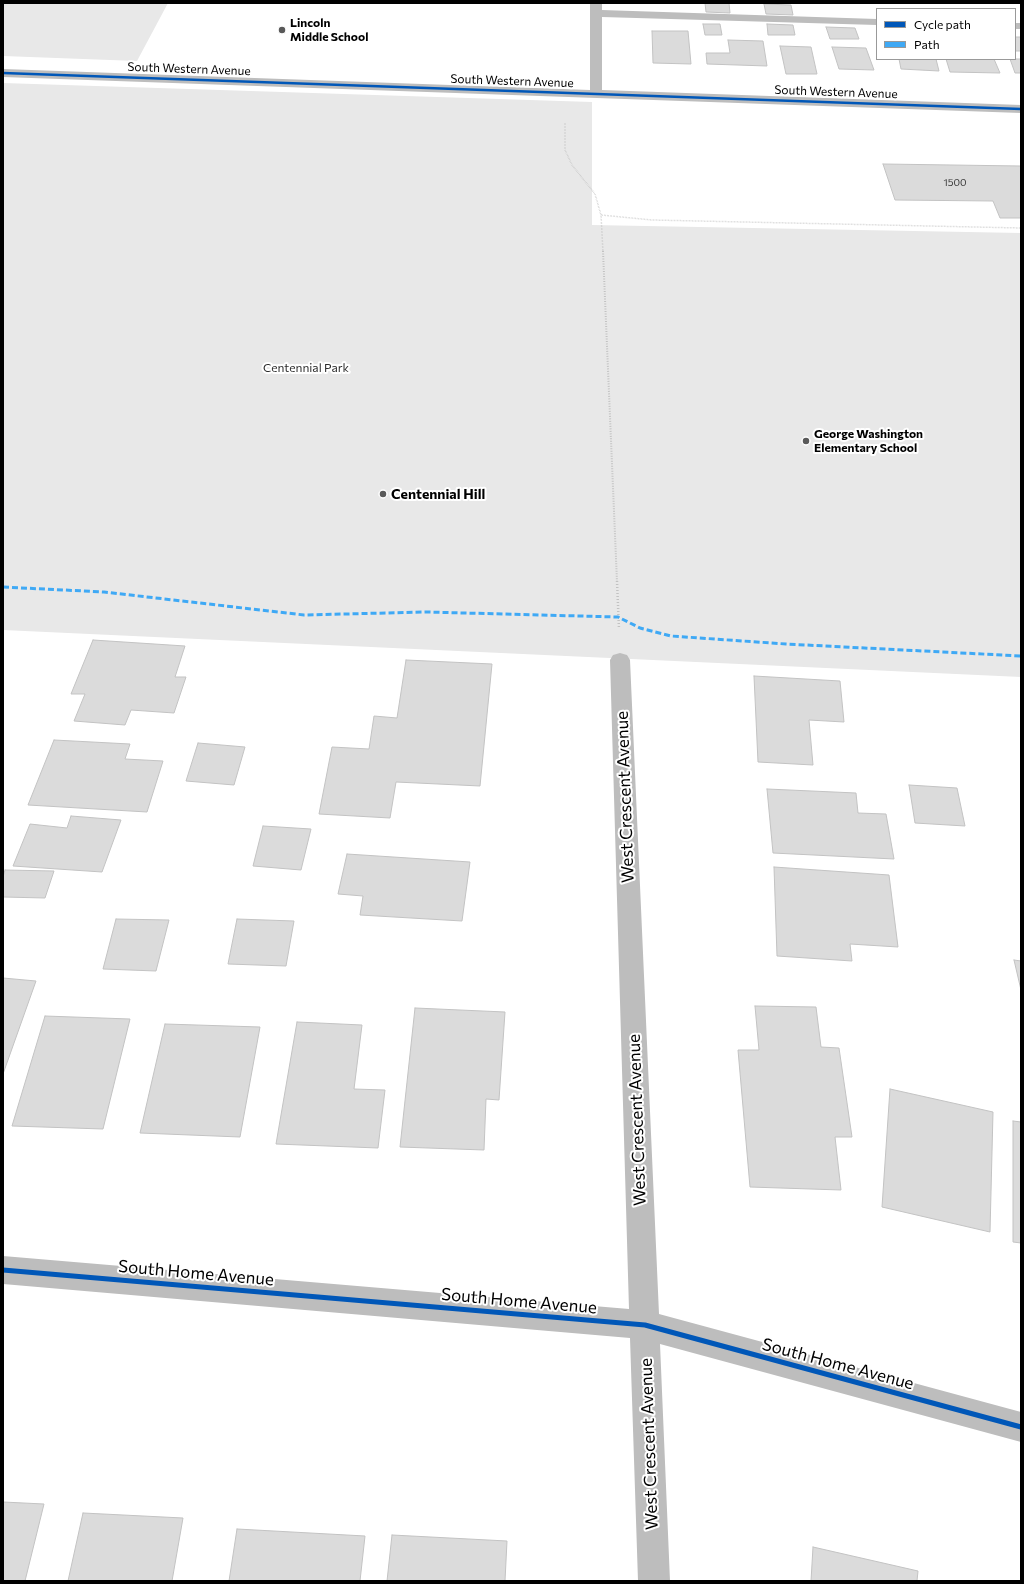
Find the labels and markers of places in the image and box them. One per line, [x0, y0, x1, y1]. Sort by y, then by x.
place label: Lincoln Middle School [290, 16, 368, 44]
marker: Lincoln Middle School [277, 25, 287, 35]
place label: George Washington Elementary School [814, 427, 923, 455]
marker: George Washington Elementary School [801, 436, 811, 446]
place label: Centennial Hill [391, 486, 485, 502]
marker: Centennial Hill [378, 489, 388, 499]

